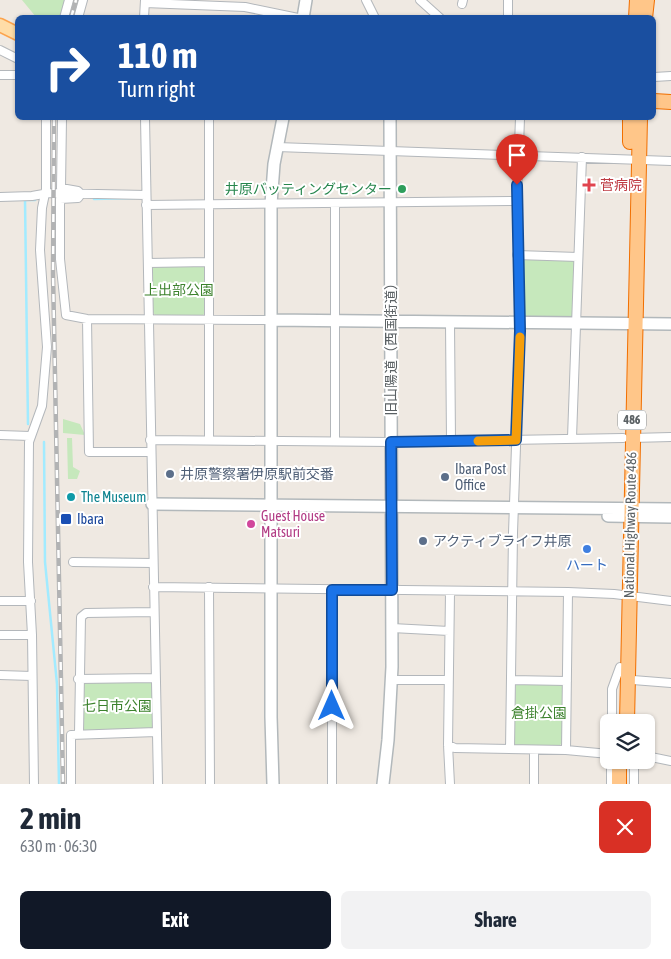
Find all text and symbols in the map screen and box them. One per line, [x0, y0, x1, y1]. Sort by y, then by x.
icon: right [35, 35, 100, 100]
text: 110 m [118, 35, 197, 75]
text: Turn right [118, 76, 195, 102]
pin [496, 134, 538, 185]
icon: arrive [503, 141, 531, 169]
place label: 菅病院 [600, 177, 642, 193]
marker: 菅病院 [582, 178, 596, 192]
place label: 井原バッティングセンター [225, 181, 392, 197]
marker: 井原バッティングセンター [396, 183, 408, 195]
street label: 旧山陽道（西国街道） [383, 276, 399, 416]
park label: 上出部公園 [144, 282, 214, 298]
road number: 486 [618, 410, 646, 430]
street label: National Highway Route 486 [621, 451, 639, 598]
place label: Ibara Post Office [455, 461, 506, 493]
place label: 井原警察署伊原駅前交番 [180, 466, 334, 482]
marker: 井原警察署伊原駅前交番 [164, 468, 176, 480]
marker: Ibara Post Office [439, 471, 451, 483]
place label: The Museum [81, 489, 146, 505]
marker: The Museum [65, 491, 77, 503]
place label: Guest House Matsuri [261, 508, 325, 540]
place label: Ibara [77, 511, 104, 527]
marker: Ibara [59, 512, 73, 526]
marker: Guest House Matsuri [245, 518, 257, 530]
place label: アクティブライフ井原 [433, 533, 571, 549]
marker: アクティブライフ井原 [417, 535, 429, 547]
marker: ハート [581, 543, 593, 555]
place label: ハート [566, 557, 608, 573]
position arrow [305, 679, 357, 731]
park label: 七日市公園 [82, 698, 152, 714]
park label: 倉掛公園 [511, 705, 567, 721]
map controls [600, 714, 655, 769]
button: layers [600, 714, 655, 769]
text: 2 min [20, 801, 81, 835]
button: close [599, 801, 651, 853]
text: 630 m · 06:30 [20, 837, 97, 855]
button: Exit [20, 891, 331, 949]
button: Share [341, 891, 651, 949]

